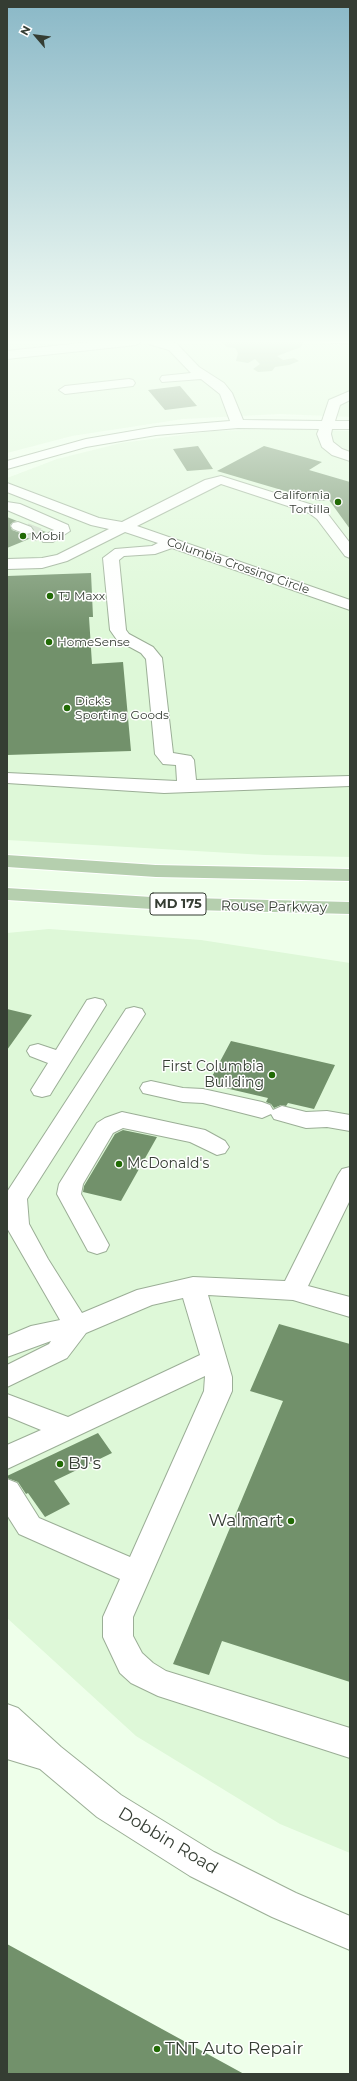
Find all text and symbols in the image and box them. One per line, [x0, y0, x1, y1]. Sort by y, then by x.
north arrow [16, 16, 56, 56]
text: N [17, 23, 34, 38]
place label: California Tortilla [273, 488, 330, 516]
marker: California Tortilla [333, 497, 343, 507]
place label: Mobil [31, 529, 65, 543]
marker: Mobil [18, 531, 28, 541]
street label: Columbia Crossing Circle [165, 535, 311, 597]
place label: TJ Maxx [58, 589, 105, 603]
marker: TJ Maxx [45, 591, 55, 601]
place label: HomeSense [57, 635, 130, 649]
marker: HomeSense [44, 637, 54, 647]
place label: Dick's Sporting Goods [75, 694, 169, 722]
marker: Dick's Sporting Goods [62, 703, 72, 713]
road number: MD 175 [150, 893, 206, 915]
street label: Rouse Parkway [221, 898, 327, 916]
place label: First Columbia Building [162, 1059, 264, 1092]
marker: First Columbia Building [267, 1070, 277, 1080]
place label: McDonald's [127, 1156, 209, 1172]
marker: McDonald's [114, 1159, 124, 1169]
place label: BJ's [68, 1454, 101, 1474]
marker: BJ's [55, 1459, 65, 1469]
place label: Walmart [208, 1511, 283, 1531]
marker: Walmart [286, 1516, 296, 1526]
street label: Dobbin Road [114, 1803, 222, 1879]
place label: TNT Auto Repair [165, 2039, 303, 2059]
marker: TNT Auto Repair [152, 2044, 162, 2054]

